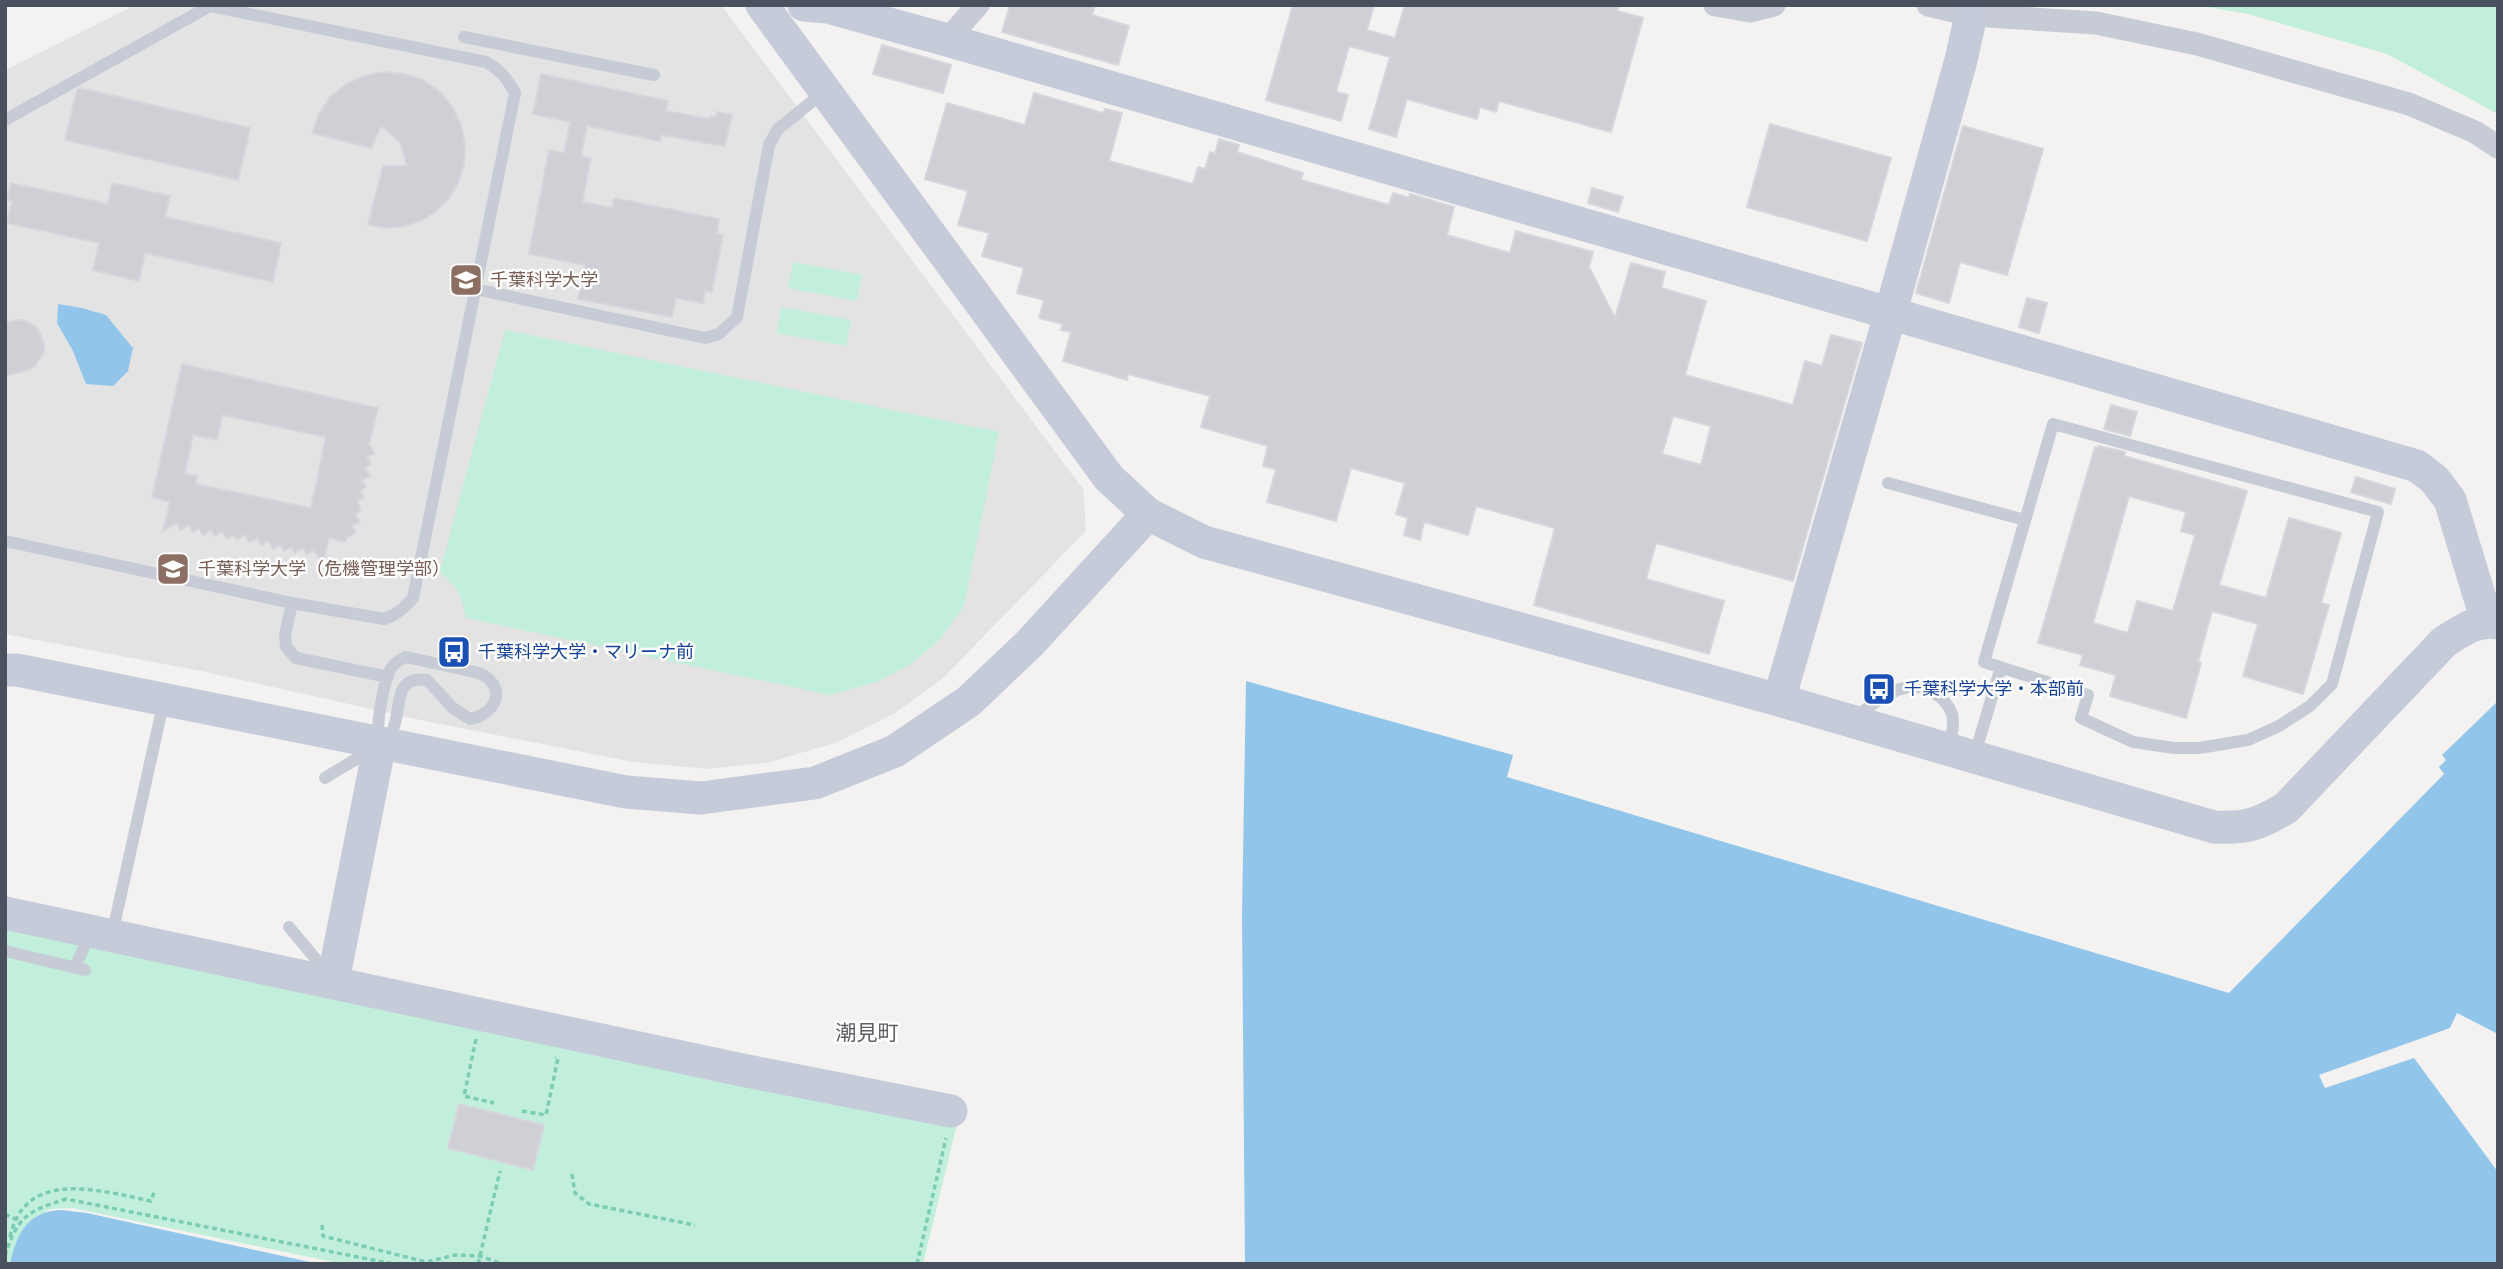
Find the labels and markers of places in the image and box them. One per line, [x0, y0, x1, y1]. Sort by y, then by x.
school or university icon: 千葉科学大学 [447, 261, 485, 299]
place label: 千葉科学大学 [490, 269, 598, 290]
school or university icon: 千葉科学大学（危機管理学部） [154, 550, 192, 588]
place label: 千葉科学大学（危機管理学部） [198, 558, 450, 579]
bus stop icon: 千葉科学大学・マリーナ前 [435, 633, 473, 671]
place label: 千葉科学大学・マリーナ前 [478, 641, 694, 662]
bus stop icon: 千葉科学大学・本部前 [1860, 670, 1898, 708]
place label: 千葉科学大学・本部前 [1904, 678, 2084, 699]

